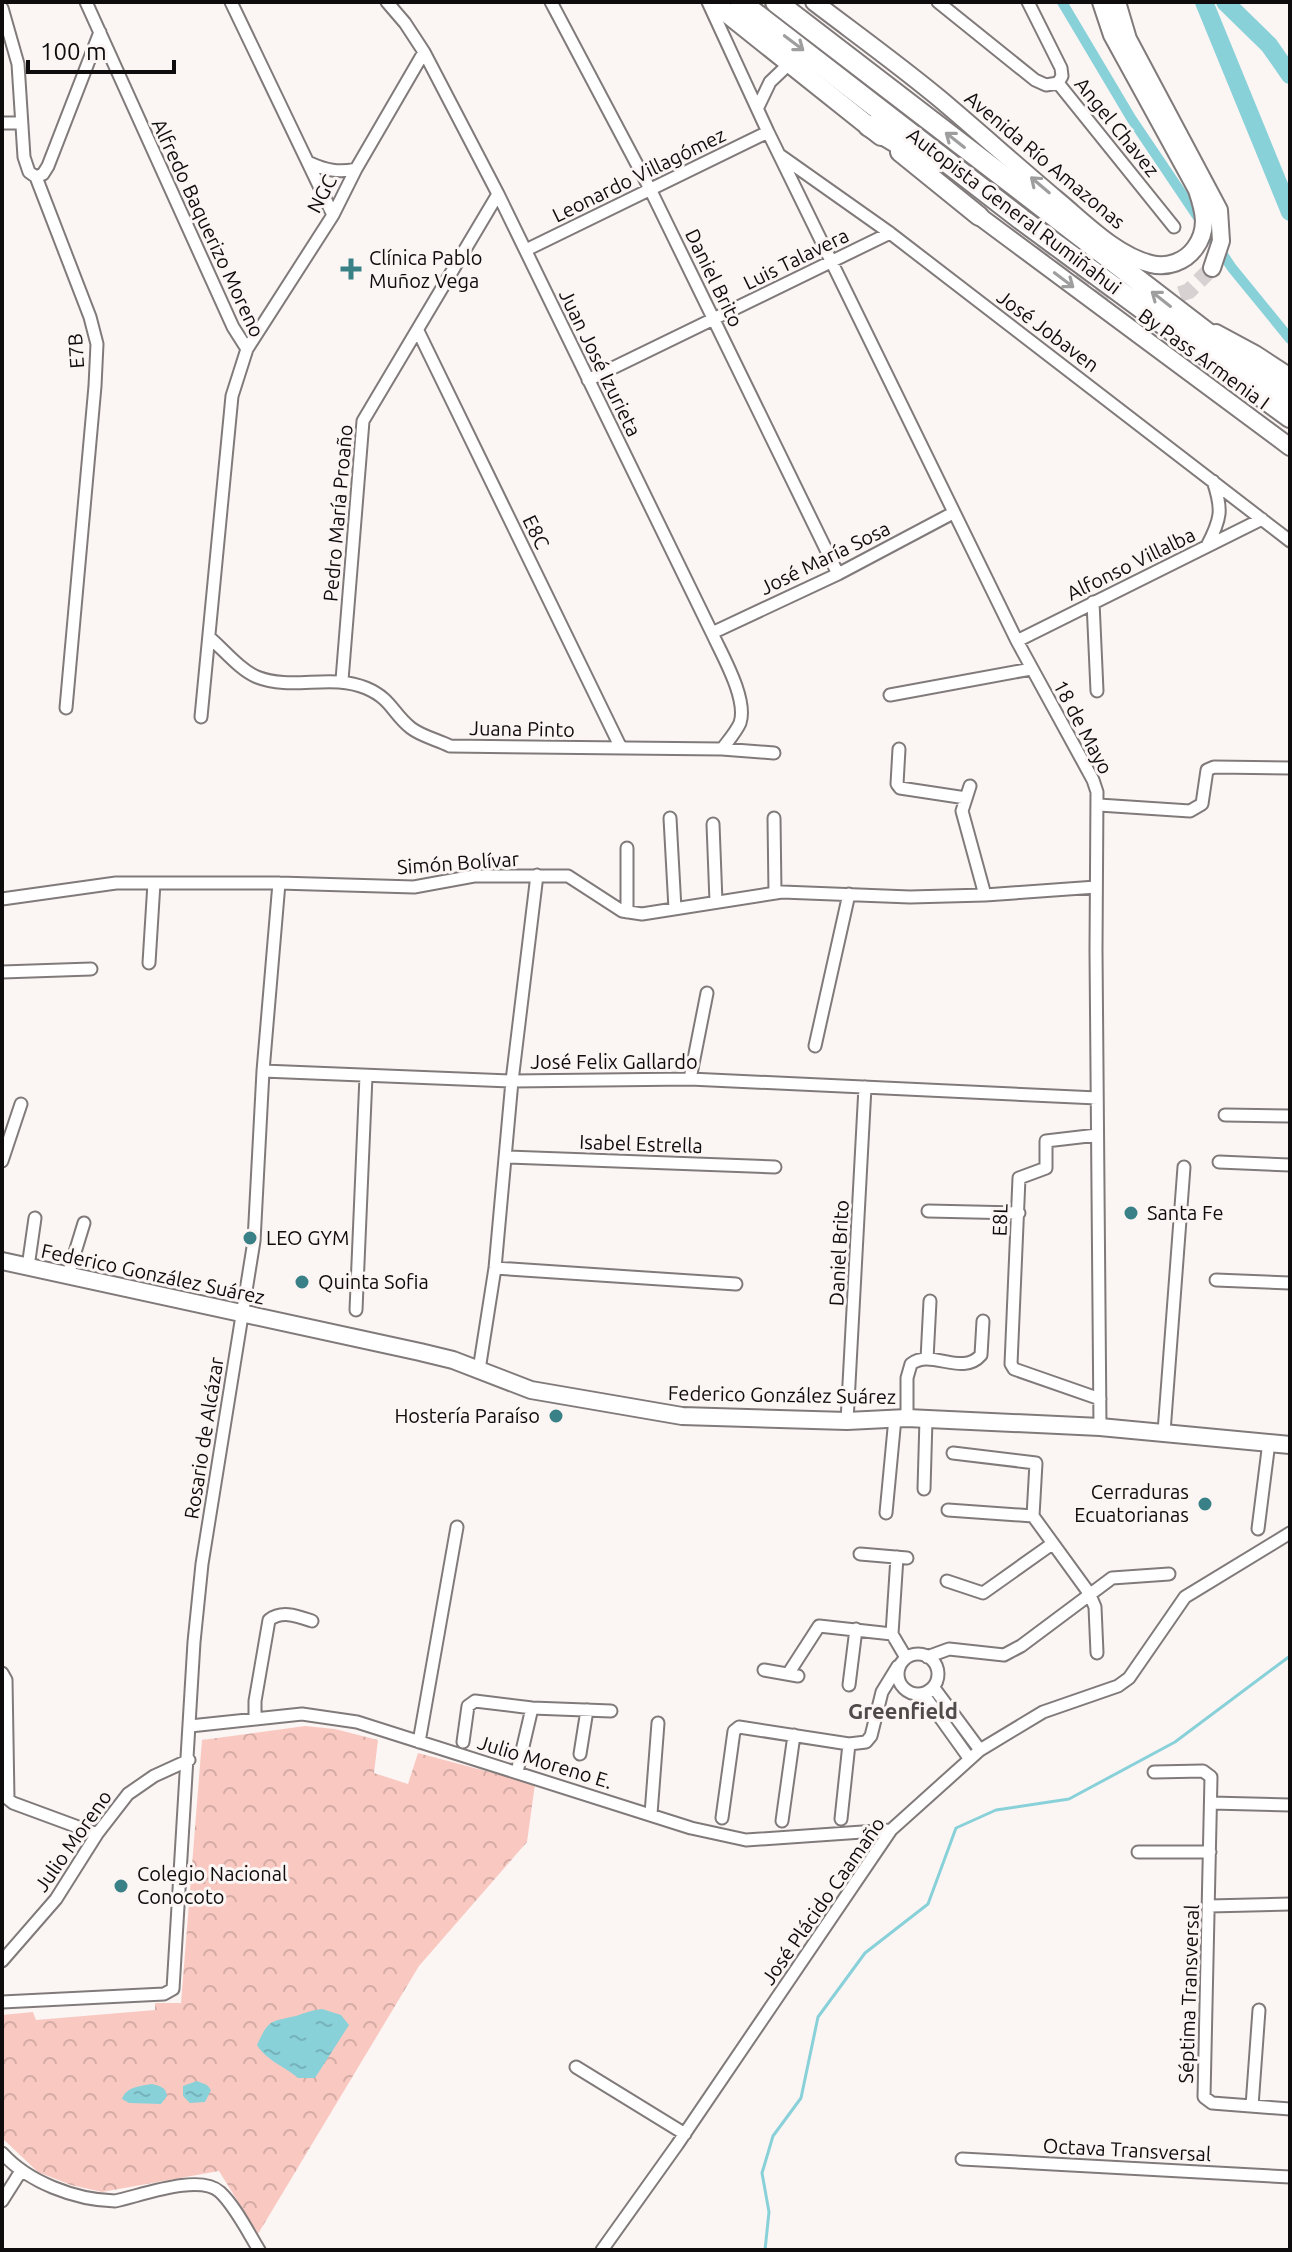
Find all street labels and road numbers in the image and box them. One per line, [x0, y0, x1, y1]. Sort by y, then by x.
street label: Angel Chavez [1070, 73, 1164, 181]
street label: Avenida Río Amazonas [961, 86, 1130, 233]
street label: Alfredo Baquerizo Moreno [148, 115, 269, 341]
street label: Leonardo Villagómez [548, 123, 729, 227]
street label: Autopista General Rumiñahui [903, 123, 1126, 299]
street label: NGC [302, 171, 341, 217]
street label: Luis Talavera [739, 223, 852, 294]
street label: Daniel Brito [681, 225, 748, 331]
street label: José Jobaven [993, 285, 1104, 376]
street label: Juan José Izurieta [555, 286, 646, 440]
street label: By Pass Armenia I [1134, 303, 1274, 414]
street label: E7B [63, 333, 88, 369]
street label: Pedro María Proaño [318, 423, 357, 602]
street label: E8C [518, 511, 554, 552]
street label: José María Sosa [756, 516, 894, 599]
street label: Alfonso Villalba [1063, 522, 1199, 605]
street label: 18 de Mayo [1049, 676, 1118, 778]
street label: Juana Pinto [469, 716, 575, 741]
street label: Simón Bolívar [396, 847, 520, 878]
street label: José Felix Gallardo [530, 1050, 698, 1073]
street label: Isabel Estrella [579, 1130, 703, 1157]
street label: Daniel Brito [824, 1199, 853, 1307]
street label: E8L [987, 1203, 1012, 1237]
street label: Federico González Suárez [39, 1239, 267, 1308]
street label: Rosario de Alcázar [179, 1355, 228, 1521]
street label: Federico González Suárez [668, 1381, 896, 1408]
street label: Julio Moreno E. [475, 1730, 615, 1793]
street label: Julio Moreno [29, 1786, 116, 1896]
street label: José Plácido Caamaño [756, 1813, 889, 1989]
street label: Séptima Transversal [1174, 1904, 1203, 2084]
street label: Octava Transversal [1042, 2134, 1212, 2165]

